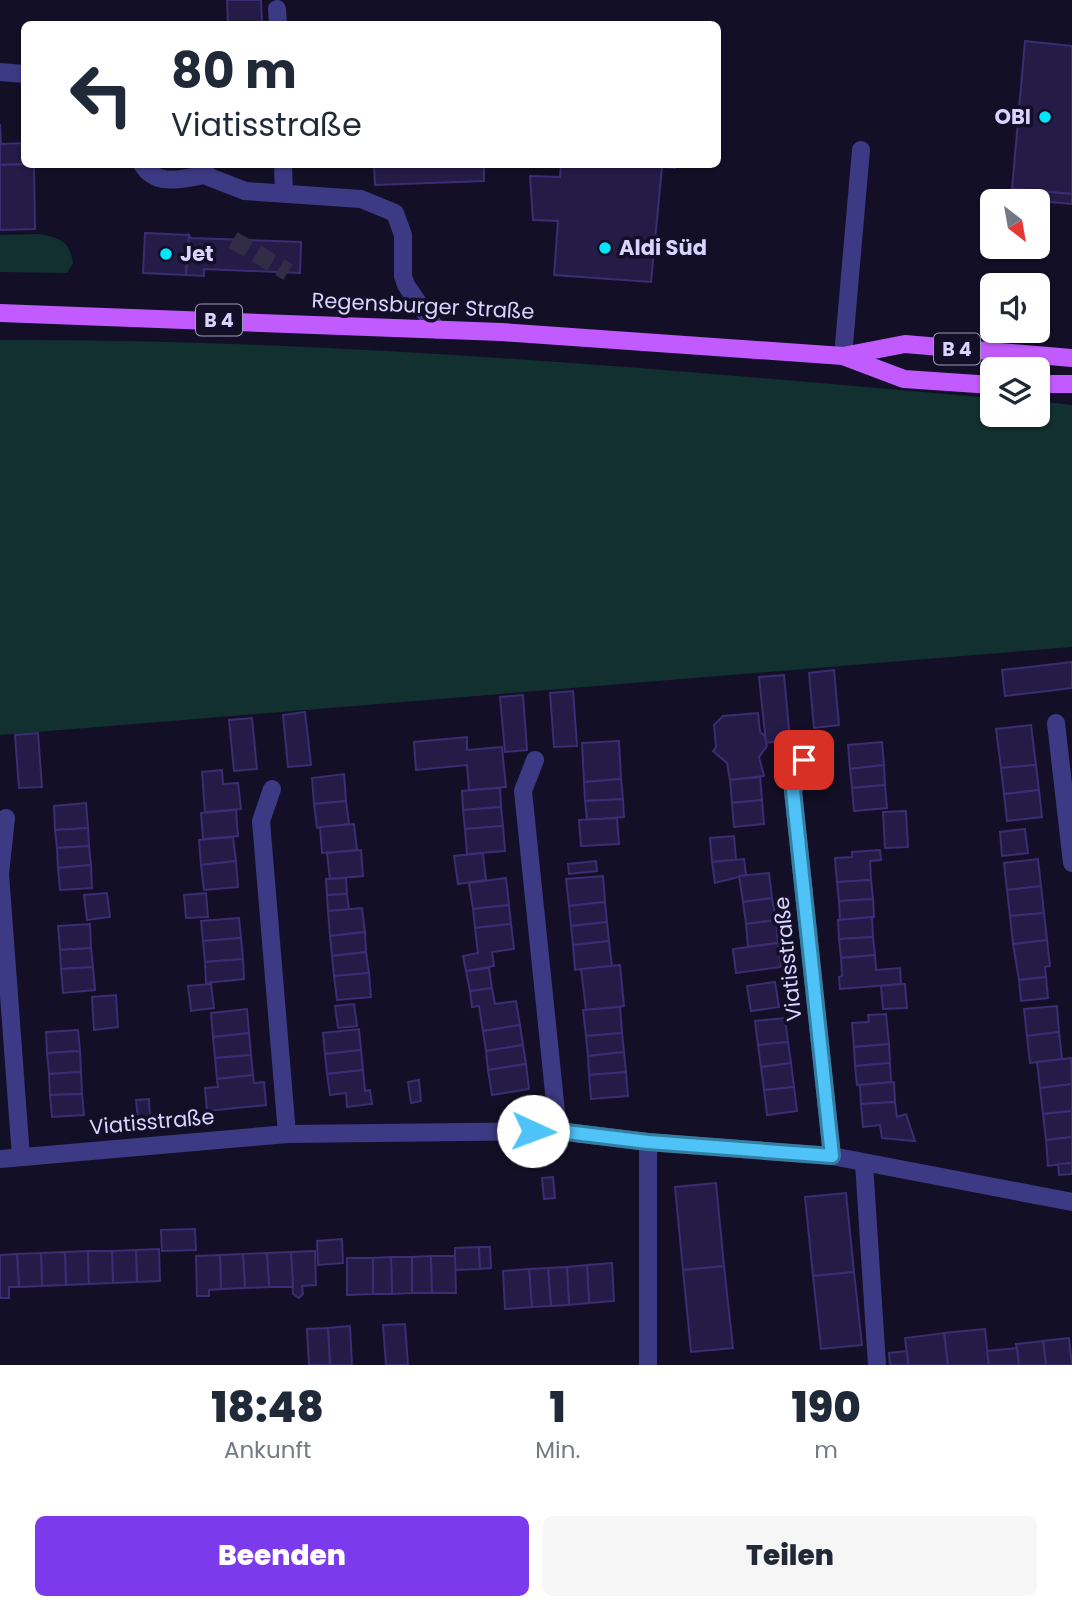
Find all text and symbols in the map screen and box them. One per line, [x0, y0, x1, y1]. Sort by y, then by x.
text: 80 m [171, 37, 297, 105]
icon: left [56, 49, 147, 140]
text: Viatisstraße [171, 102, 362, 147]
place label: OBI [994, 102, 1031, 131]
marker: OBI [1037, 109, 1053, 125]
north arrow [980, 189, 1050, 259]
map controls [980, 189, 1050, 427]
place label: Aldi Süd [619, 233, 707, 262]
place label: Jet [180, 239, 214, 268]
marker: Aldi Süd [597, 240, 613, 256]
marker: Jet [158, 246, 174, 262]
button: sound [980, 273, 1050, 343]
street label: Regensburger Straße [311, 285, 535, 326]
road number: B 4 [196, 304, 242, 336]
road number: B 4 [934, 334, 980, 364]
button: layers [980, 357, 1050, 427]
pin [774, 730, 834, 790]
icon: arrive [785, 741, 823, 779]
street label: Viatisstraße [767, 895, 808, 1023]
position arrow [496, 1094, 570, 1168]
street label: Viatisstraße [88, 1102, 216, 1141]
text: 18:48 [211, 1378, 324, 1437]
text: 1 [550, 1378, 566, 1437]
text: 190 [791, 1378, 861, 1437]
text: Ankunft [224, 1434, 311, 1466]
text: Min. [535, 1434, 580, 1466]
text: m [814, 1434, 838, 1466]
button: Beenden [35, 1516, 529, 1596]
button: Teilen [543, 1516, 1037, 1596]

